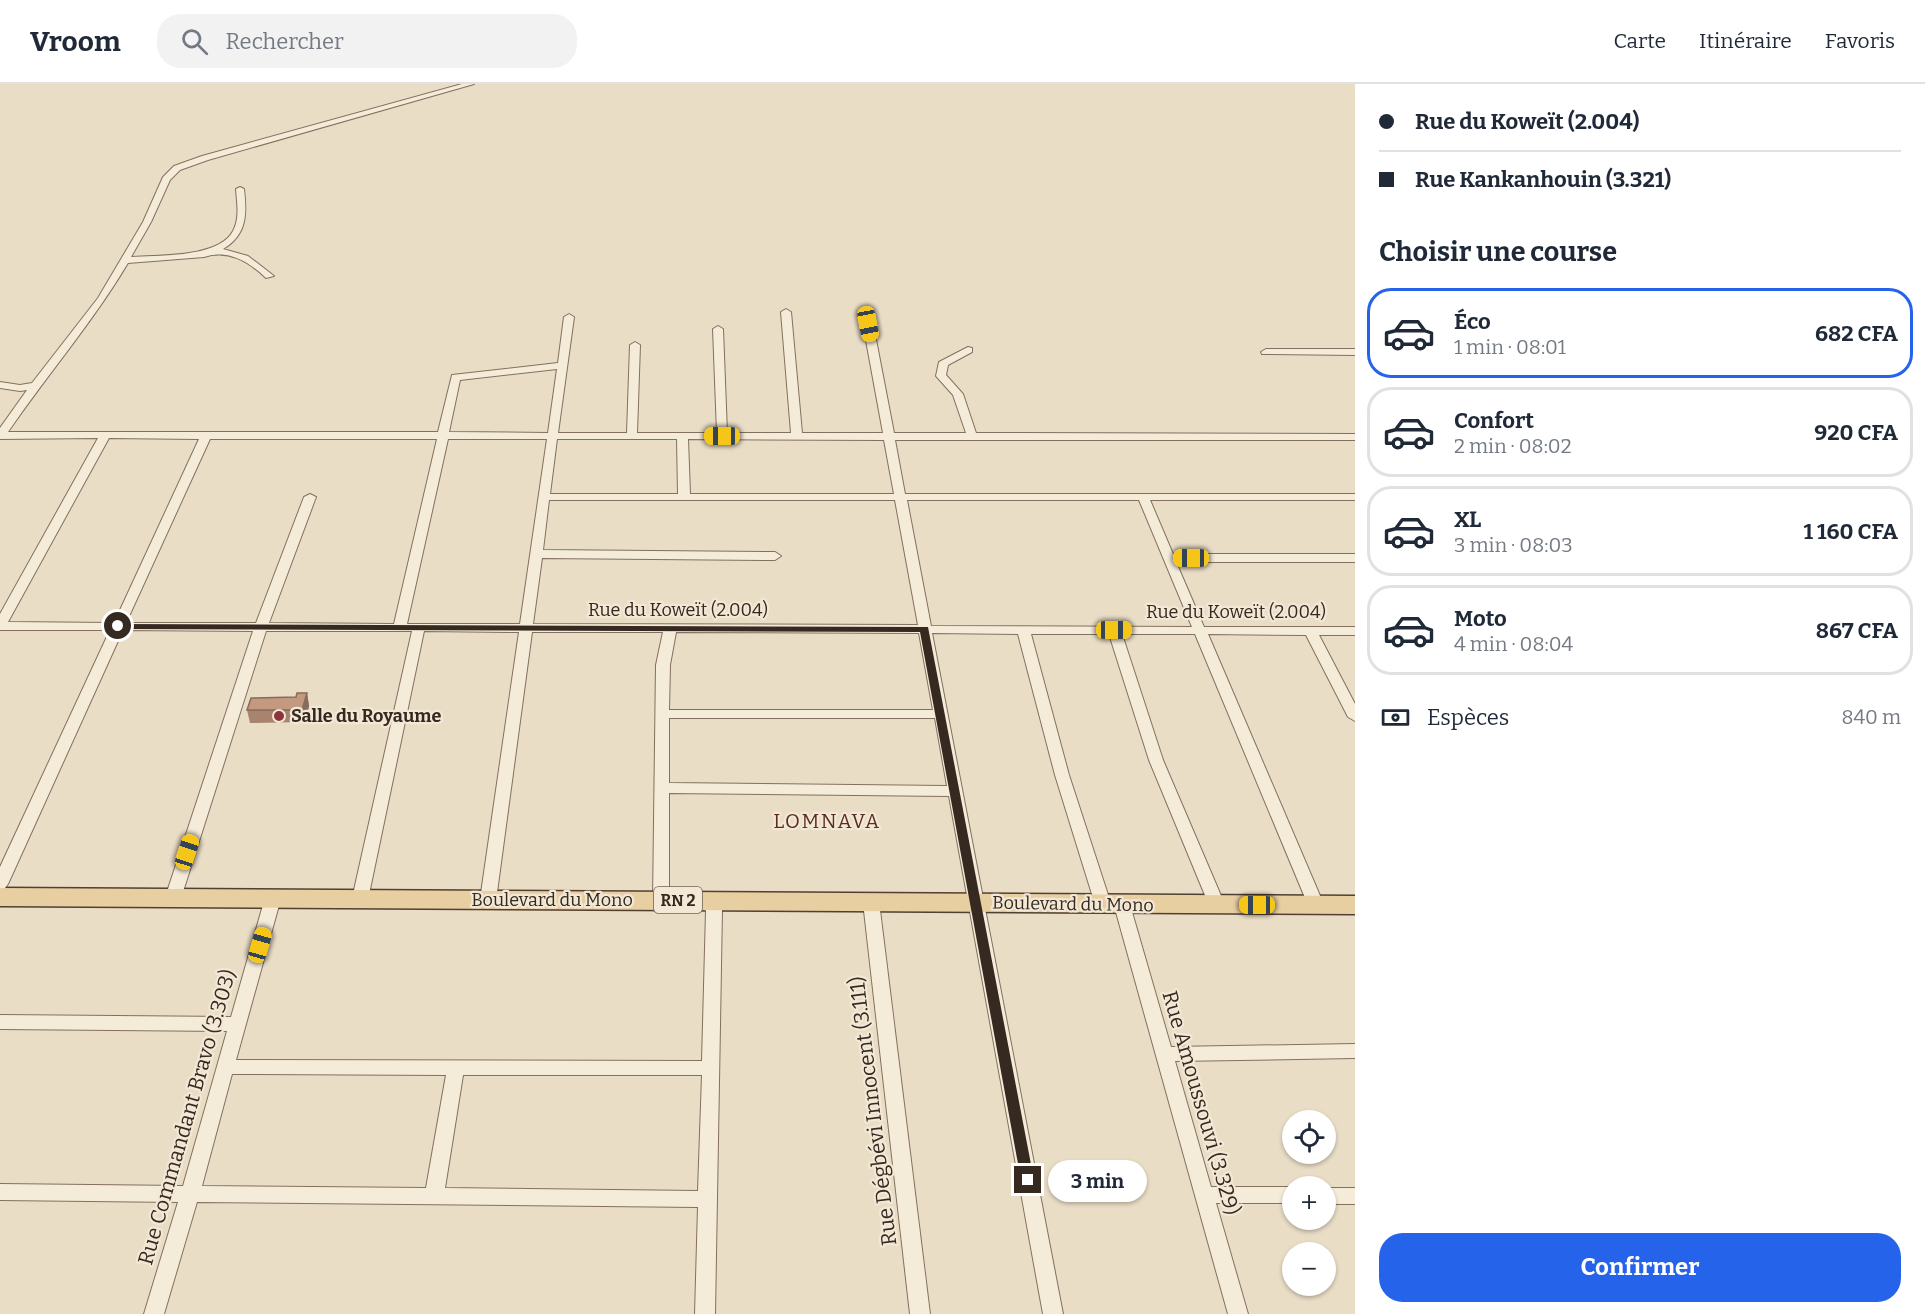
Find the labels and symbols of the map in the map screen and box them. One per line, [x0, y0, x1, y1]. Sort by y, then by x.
car [856, 305, 880, 343]
car [704, 427, 740, 445]
car [1173, 549, 1209, 567]
street label: Rue du Koweït (2.004) [588, 599, 768, 621]
street label: Rue du Koweït (2.004) [1146, 601, 1326, 623]
route start [104, 612, 131, 639]
car [1096, 621, 1132, 639]
place label: Salle du Royaume [291, 705, 441, 727]
marker: Salle du Royaume [272, 709, 286, 723]
district label: LOMNAVA [773, 809, 881, 833]
car [173, 832, 201, 872]
road number: RN 2 [654, 887, 702, 913]
street label: Boulevard du Mono [471, 889, 633, 911]
street label: Boulevard du Mono [992, 892, 1154, 916]
car [1239, 896, 1275, 914]
car [246, 925, 274, 965]
street label: Rue Commandant Bravo (3.303) [132, 966, 242, 1268]
street label: Rue Dégbévi Innocent (3.111) [844, 975, 902, 1247]
street label: Rue Amoussouvi (3.329) [1157, 988, 1245, 1218]
callout: 3 min [1049, 1159, 1148, 1201]
route end [1014, 1166, 1041, 1193]

